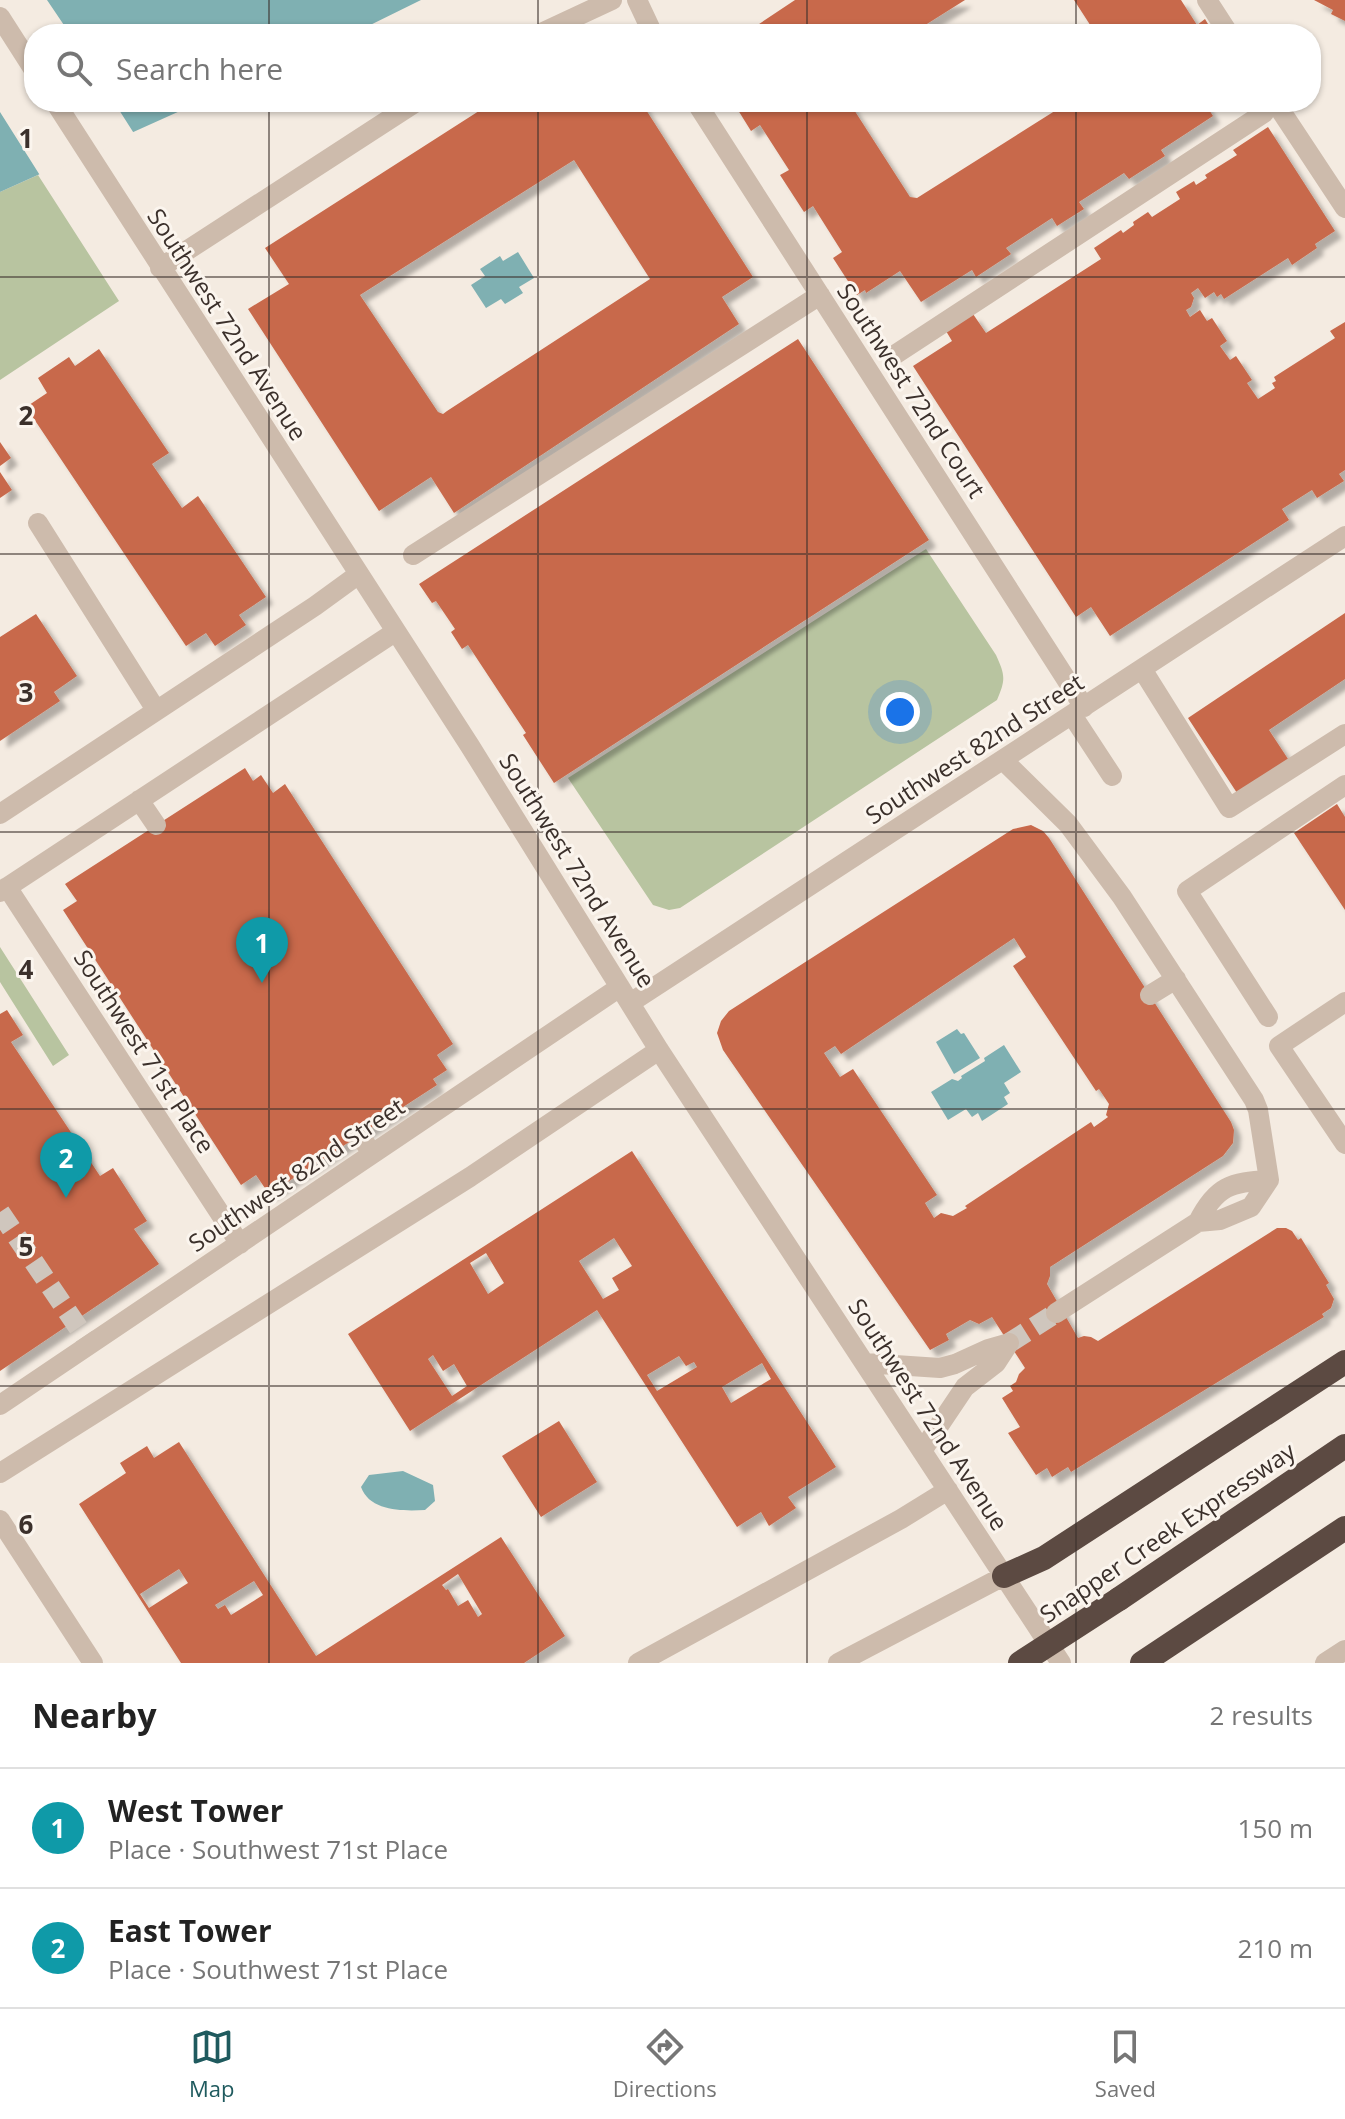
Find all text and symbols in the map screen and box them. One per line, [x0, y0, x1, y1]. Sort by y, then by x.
search box [24, 24, 1321, 112]
icon: search [52, 46, 96, 90]
text: Search here [116, 48, 283, 89]
text: 1 [19, 120, 33, 156]
street label: Southwest 72nd Avenue [140, 202, 316, 446]
street label: Southwest 72nd Court [830, 276, 994, 504]
text: 2 [19, 397, 34, 433]
street label: Southwest 82nd Street [858, 665, 1090, 831]
text: 3 [19, 674, 33, 710]
your location [880, 692, 920, 732]
street label: Southwest 72nd Avenue [492, 747, 664, 993]
pin: 1 [236, 917, 288, 983]
street label: Southwest 71st Place [67, 943, 223, 1159]
text: 4 [19, 951, 34, 987]
street label: Southwest 82nd Street [181, 1089, 411, 1259]
pin: 2 [40, 1132, 92, 1198]
text: 5 [19, 1228, 33, 1264]
street label: Southwest 72nd Avenue [841, 1292, 1017, 1536]
street label: Snapper Creek Expressway [1033, 1433, 1302, 1630]
text: 6 [19, 1506, 34, 1542]
text: Nearby [32, 1692, 157, 1738]
text: 2 results [1210, 1697, 1313, 1733]
text: West Tower [108, 1790, 283, 1831]
text: 1 [51, 1810, 65, 1846]
text: 150 m [1238, 1810, 1313, 1846]
text: Place · Southwest 71st Place [108, 1831, 448, 1867]
text: East Tower [108, 1910, 272, 1951]
text: 2 [51, 1930, 65, 1966]
text: 210 m [1238, 1930, 1313, 1966]
text: Place · Southwest 71st Place [108, 1951, 448, 1987]
tab: Map [189, 2025, 235, 2103]
tab: Directions [613, 2025, 717, 2103]
tab: Saved [1095, 2025, 1156, 2103]

